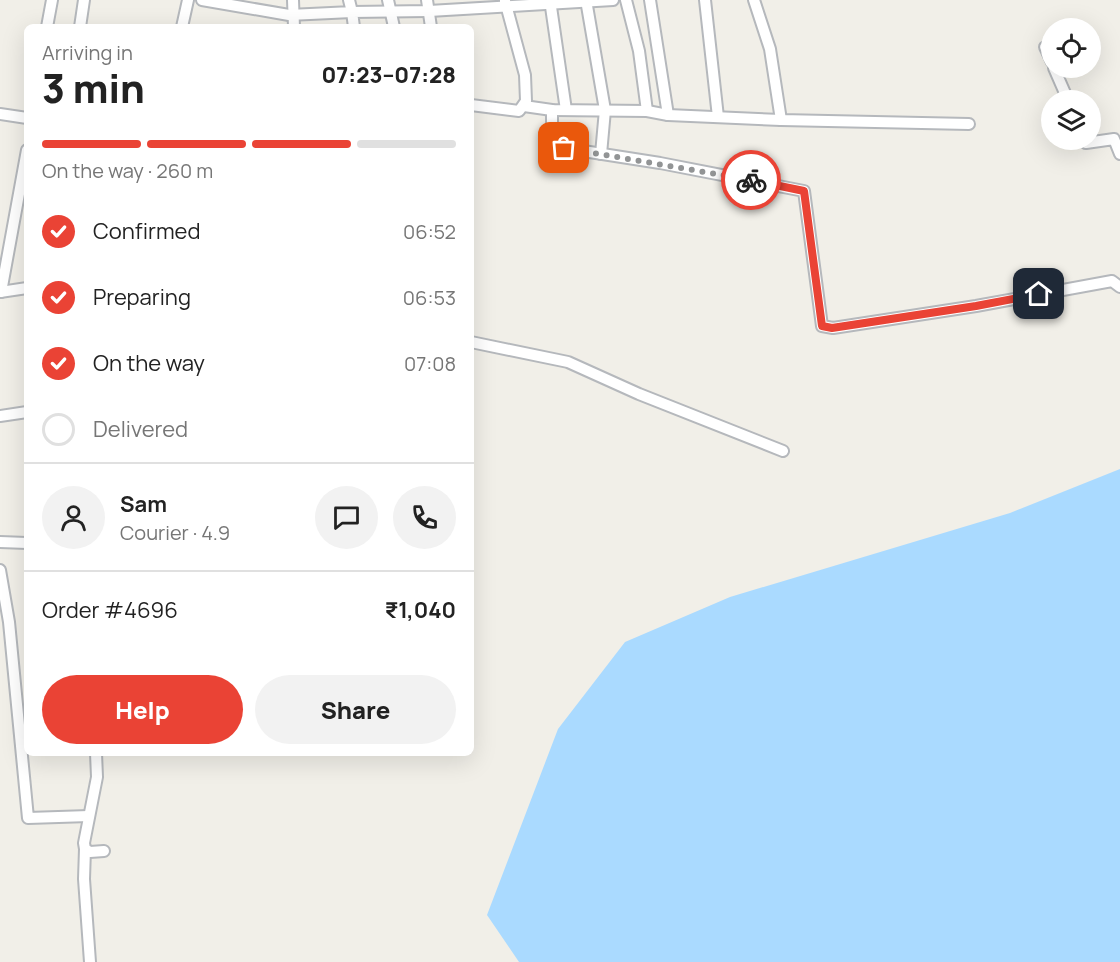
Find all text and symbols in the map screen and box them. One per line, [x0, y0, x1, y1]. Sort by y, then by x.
map controls [1041, 18, 1101, 150]
button: locate [1041, 18, 1101, 78]
text: Arriving in [42, 39, 133, 66]
text: 07:23–07:28 [322, 60, 456, 90]
text: 3 min [42, 61, 145, 115]
button: layers [1041, 90, 1101, 150]
pin [538, 122, 589, 173]
icon: bag [547, 131, 580, 164]
courier [721, 150, 781, 210]
text: On the way · 260 m [42, 157, 213, 184]
icon: bike [735, 164, 768, 197]
icon: check [42, 215, 75, 248]
text: Confirmed [93, 216, 201, 246]
text: 06:52 [403, 218, 456, 245]
pin [1013, 268, 1064, 319]
icon: home [1022, 277, 1055, 310]
icon: check [42, 281, 75, 314]
text: Preparing [93, 282, 191, 312]
text: 06:53 [403, 284, 456, 311]
icon: check [42, 347, 75, 380]
text: On the way [93, 348, 205, 378]
text: 07:08 [404, 350, 456, 377]
text: Delivered [93, 414, 188, 444]
button: person [42, 486, 105, 549]
button: chat [315, 486, 378, 549]
button: phone [393, 486, 456, 549]
text: Sam [120, 489, 167, 519]
text: Courier · 4.9 [120, 519, 230, 546]
text: Order #4696 [42, 595, 178, 625]
text: ₹1,040 [385, 595, 456, 625]
button: Help [42, 675, 243, 744]
button: Share [255, 675, 456, 744]

